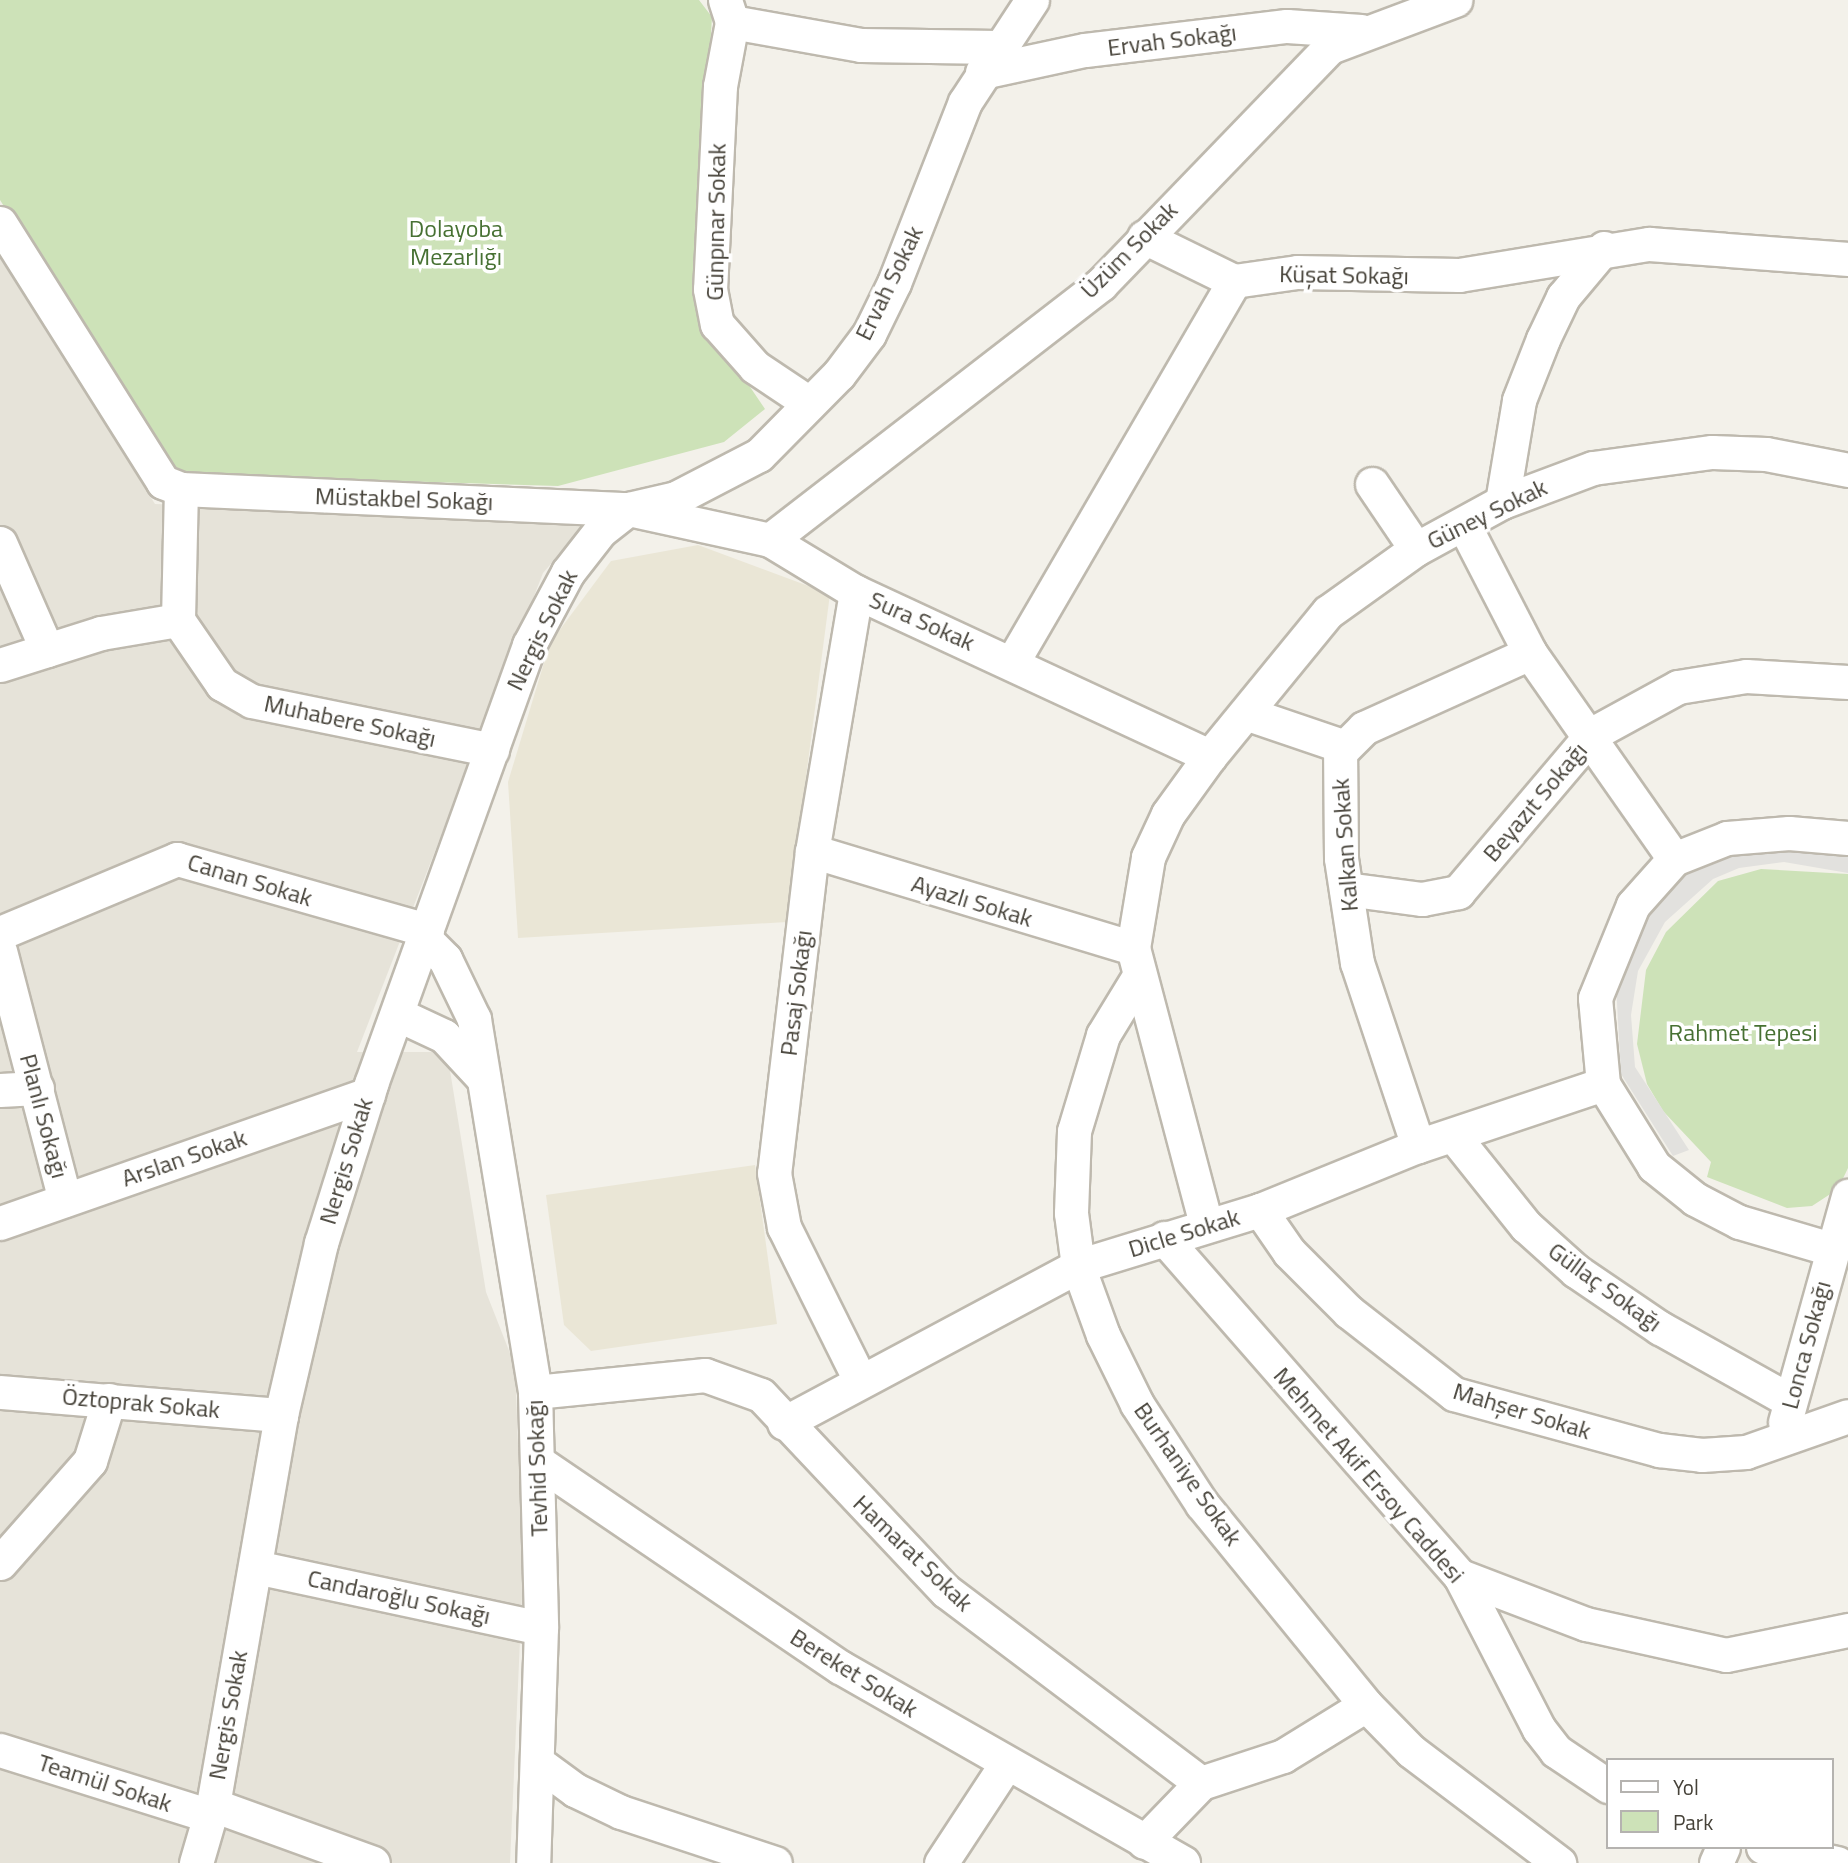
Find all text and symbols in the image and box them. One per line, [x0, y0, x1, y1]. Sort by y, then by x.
street label: Ervah Sokağı [1106, 18, 1238, 62]
street label: Günpınar Sokak [700, 143, 732, 301]
street label: Üzüm Sokak [1075, 196, 1183, 304]
park label: Dolayoba Mezarlığı [409, 215, 503, 271]
street label: Ervah Sokak [849, 221, 929, 345]
street label: Küşat Sokağı [1279, 259, 1409, 291]
street label: Güney Sokak [1422, 473, 1552, 555]
street label: Müstakbel Sokağı [314, 481, 494, 517]
street label: Nergis Sokak [500, 565, 584, 695]
street label: Sura Sokak [865, 585, 979, 657]
street label: Muhabere Sokağı [262, 689, 438, 753]
street label: Beyazıt Sokağı [1477, 737, 1593, 867]
street label: Kalkan Sokak [1326, 777, 1364, 913]
street label: Canan Sokak [184, 847, 316, 913]
street label: Ayazlı Sokak [908, 869, 1036, 933]
street label: Pasaj Sokağı [774, 928, 818, 1058]
park label: Rahmet Tepesi [1668, 1019, 1818, 1047]
street label: Planlı Sokağı [14, 1051, 74, 1181]
street label: Nergis Sokak [313, 1094, 379, 1228]
street label: Arslan Sokak [118, 1123, 250, 1193]
street label: Dicle Sokak [1125, 1202, 1243, 1264]
street label: Güllaç Sokağı [1543, 1236, 1667, 1338]
street label: Lonca Sokağı [1775, 1278, 1837, 1412]
street label: Mehmet Akif Ersoy Caddesi [1268, 1361, 1470, 1589]
street label: Mahşer Sokak [1450, 1376, 1594, 1446]
street label: Öztoprak Sokak [61, 1382, 221, 1424]
street label: Burhaniye Sokak [1128, 1397, 1248, 1551]
street label: Tevhid Sokağı [520, 1399, 554, 1537]
street label: Hamarat Sokak [847, 1489, 979, 1617]
street label: Candaroğlu Sokağı [305, 1564, 493, 1630]
street label: Bereket Sokak [785, 1622, 923, 1724]
street label: Nergis Sokak [202, 1648, 254, 1782]
street label: Teamül Sokak [35, 1748, 175, 1818]
legend [1606, 1758, 1834, 1849]
text: Yol [1673, 1771, 1699, 1803]
text: Park [1673, 1806, 1713, 1838]

